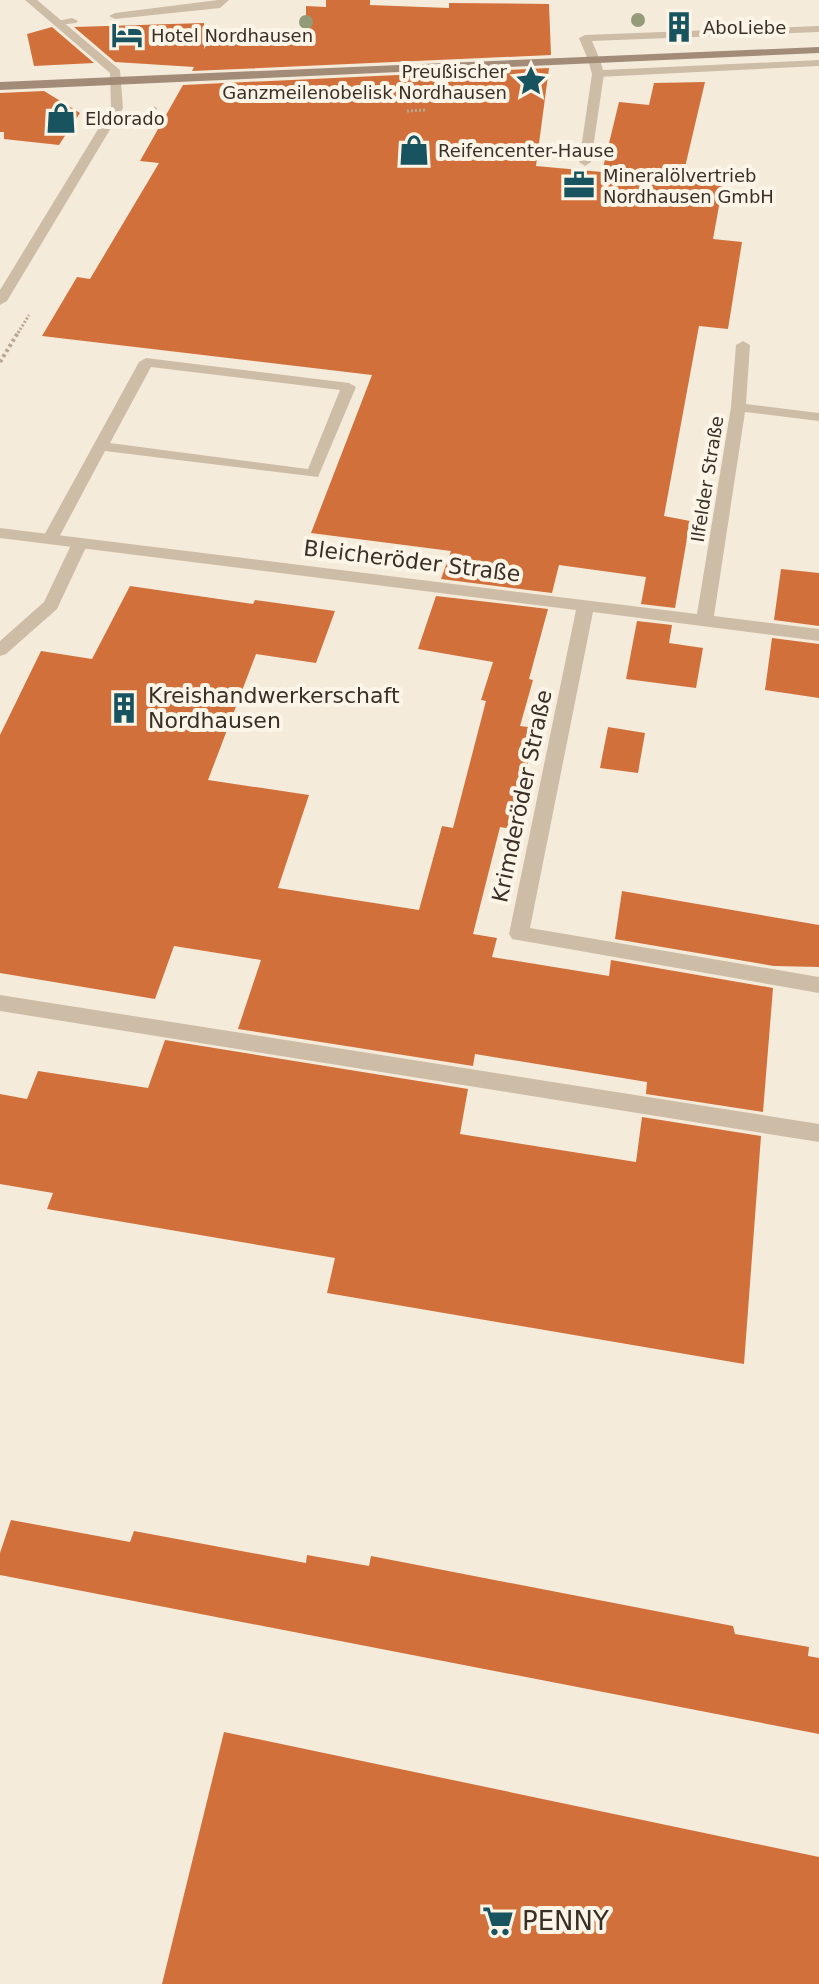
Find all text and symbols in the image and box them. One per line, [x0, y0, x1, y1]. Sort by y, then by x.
building icon: AboLiebe [662, 10, 696, 44]
place label: AboLiebe [703, 17, 786, 38]
hotel icon: Hotel Nordhausen [110, 18, 144, 52]
place label: Hotel Nordhausen [151, 25, 313, 46]
place label: Preußischer Ganzmeilenobelisk Nordhausen [222, 61, 508, 103]
place icon: Preußischer Ganzmeilenobelisk Nordhausen [514, 64, 548, 98]
shop icon: Eldorado [44, 101, 78, 135]
place label: Eldorado [85, 108, 165, 129]
shop icon: Reifencenter-Hause [397, 133, 431, 167]
place label: Reifencenter-Hause [438, 140, 614, 161]
place label: Mineralölvertrieb Nordhausen GmbH [603, 165, 774, 207]
office icon: Mineralölvertrieb Nordhausen GmbH [562, 168, 596, 202]
street label: Ilfelder Straße [687, 414, 727, 544]
street label: Bleicheröder Straße [302, 535, 522, 587]
place label: Kreishandwerkerschaft Nordhausen [148, 683, 400, 733]
street label: Krimderöder Straße [487, 687, 557, 905]
building icon: Kreishandwerkerschaft Nordhausen [107, 691, 141, 725]
supermarket icon: PENNY [481, 1904, 515, 1938]
place label: PENNY [522, 1906, 609, 1936]

